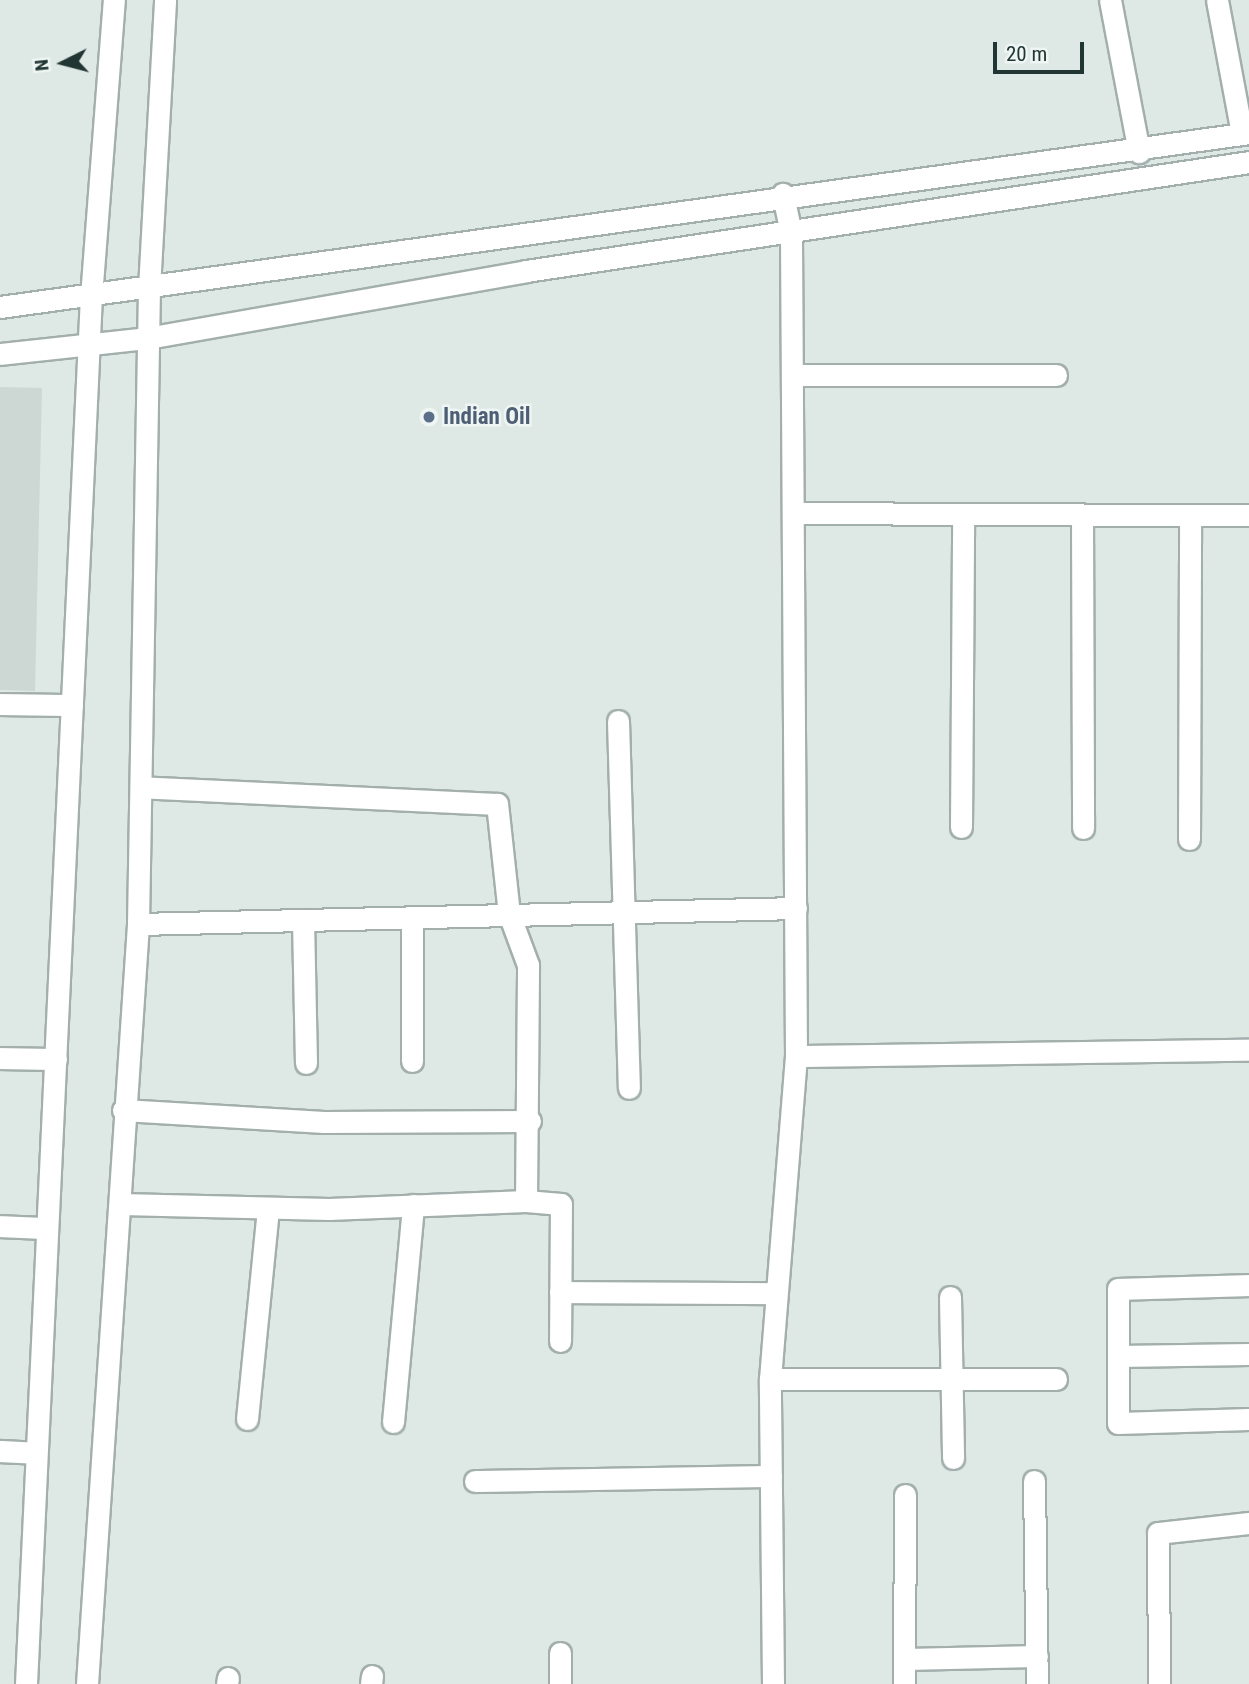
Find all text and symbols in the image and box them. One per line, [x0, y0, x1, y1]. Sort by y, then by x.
north arrow [28, 28, 98, 98]
scale bar [997, 28, 1088, 72]
text: 20 m [1006, 42, 1047, 66]
text: N [30, 58, 54, 72]
place label: Indian Oil [443, 403, 531, 431]
marker: Indian Oil [421, 409, 437, 425]

